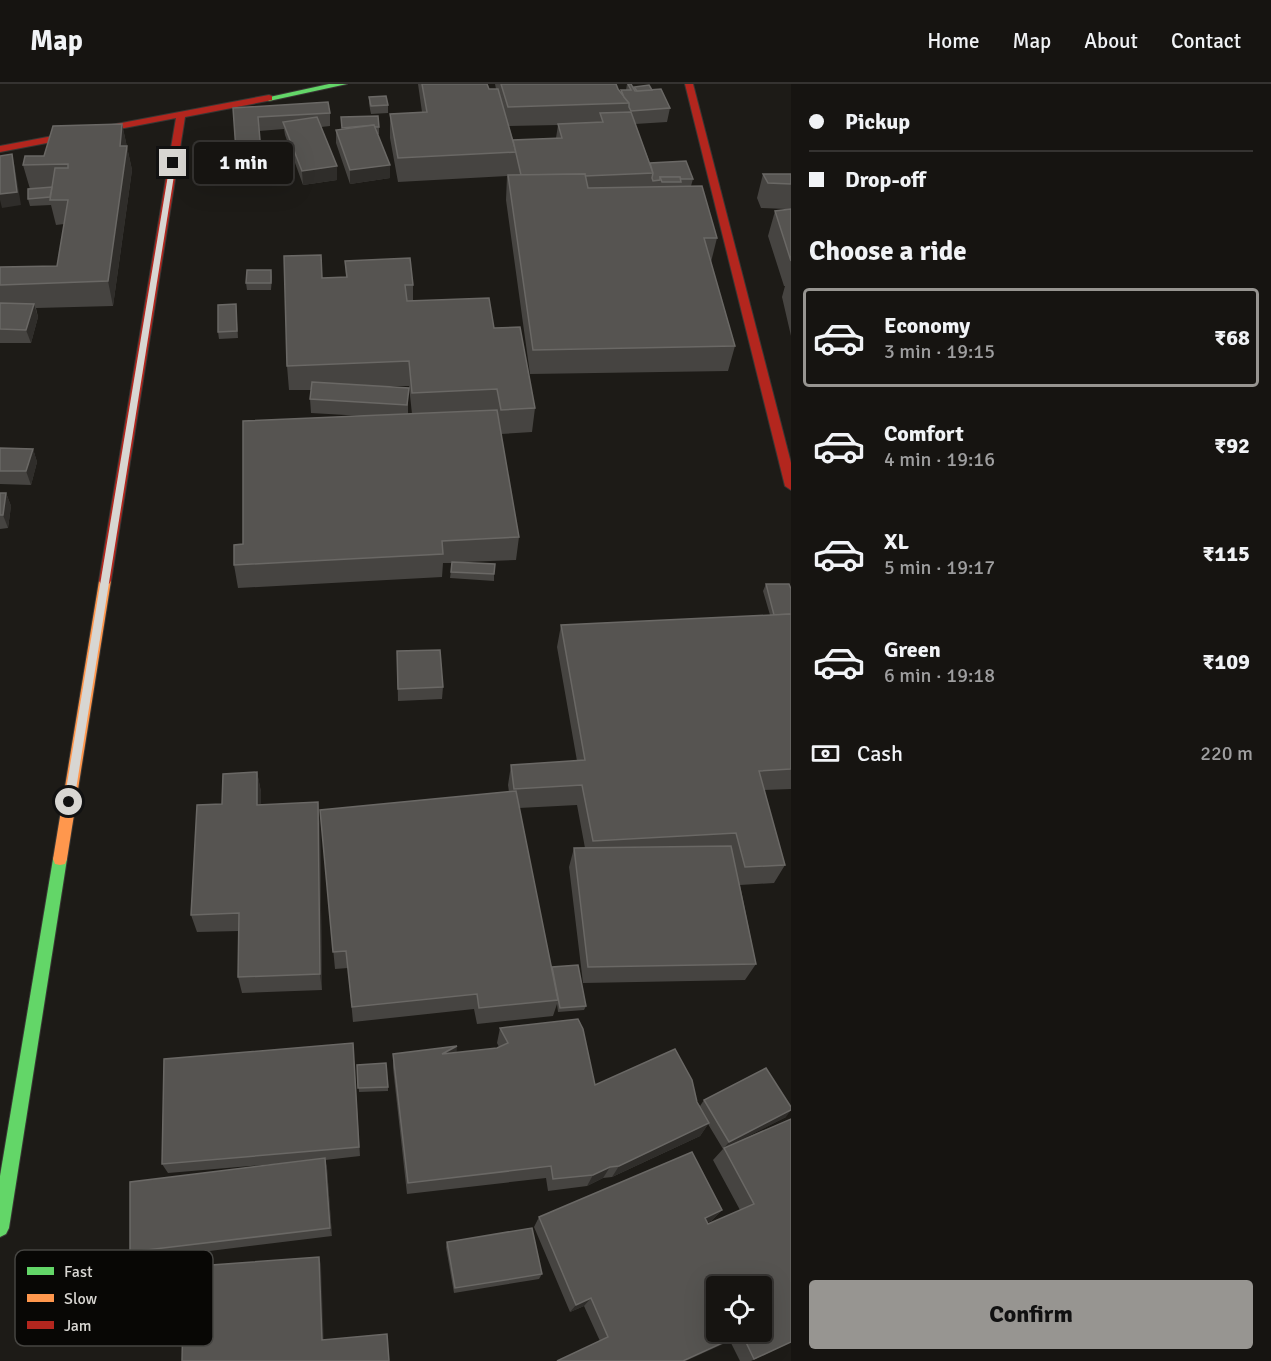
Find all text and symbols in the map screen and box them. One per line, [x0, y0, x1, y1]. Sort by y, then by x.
text: Map [30, 24, 83, 58]
text: Home [927, 28, 980, 54]
text: Map [1013, 28, 1051, 54]
text: About [1084, 28, 1138, 54]
text: Contact [1171, 28, 1241, 54]
text: Pickup [845, 108, 910, 135]
callout: 1 min [194, 142, 293, 184]
route end [159, 149, 186, 176]
text: 1 min [219, 150, 268, 175]
text: Drop-off [845, 166, 926, 193]
text: Choose a ride [809, 235, 967, 268]
icon: car [812, 311, 866, 365]
text: Economy [884, 312, 970, 339]
text: ₹68 [1214, 324, 1250, 351]
text: 3 min · 19:15 [884, 339, 995, 364]
icon: car [812, 419, 866, 473]
text: Comfort [884, 420, 964, 447]
text: ₹92 [1214, 432, 1250, 459]
text: 4 min · 19:16 [884, 447, 995, 472]
icon: car [812, 527, 866, 581]
text: XL [884, 528, 909, 555]
text: ₹115 [1202, 540, 1250, 567]
text: 5 min · 19:17 [884, 555, 995, 580]
icon: car [812, 635, 866, 689]
text: Green [884, 636, 941, 663]
text: ₹109 [1202, 648, 1250, 675]
text: 6 min · 19:18 [884, 663, 995, 688]
icon: cash [809, 737, 842, 770]
text: Cash [857, 740, 903, 767]
text: 220 m [1200, 741, 1253, 766]
route start [55, 788, 82, 815]
legend [15, 1250, 213, 1346]
text: Fast [64, 1262, 93, 1282]
map controls [706, 1276, 772, 1342]
button: locate [706, 1276, 772, 1342]
button: Confirm [809, 1280, 1253, 1349]
text: Slow [64, 1289, 98, 1309]
text: Jam [64, 1316, 92, 1336]

